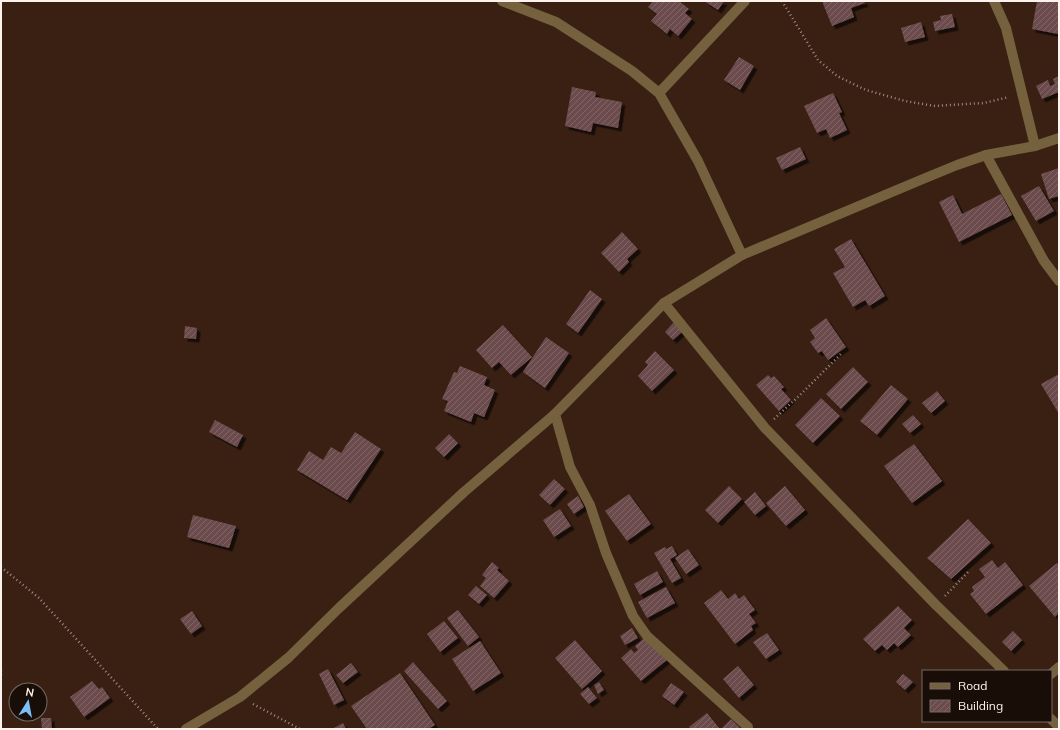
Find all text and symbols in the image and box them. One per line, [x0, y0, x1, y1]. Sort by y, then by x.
legend [922, 670, 1052, 722]
text: Road [958, 678, 987, 693]
north arrow [8, 682, 48, 722]
text: N [24, 685, 35, 700]
text: Building [958, 698, 1003, 713]

